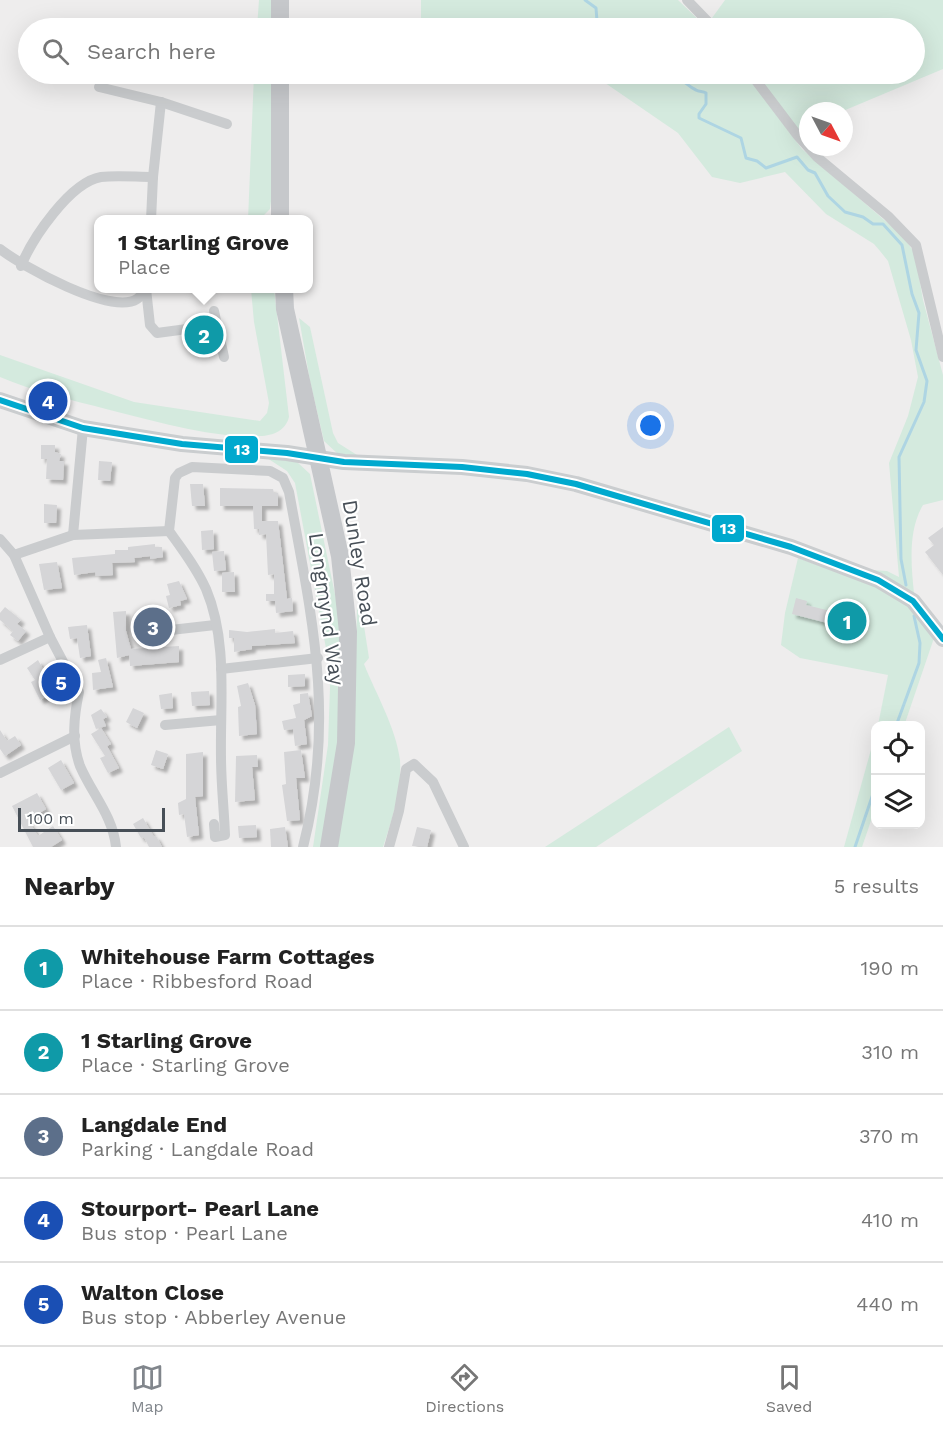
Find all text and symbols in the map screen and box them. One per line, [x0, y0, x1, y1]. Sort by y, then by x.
search box [18, 18, 925, 84]
icon: search [39, 35, 72, 68]
text: Search here [87, 39, 216, 64]
north arrow [799, 102, 853, 156]
popup [94, 215, 313, 293]
text: 1 Starling Grove [118, 230, 289, 255]
text: Place [118, 255, 170, 279]
pin: 2 [184, 312, 224, 358]
pin: 4 [28, 378, 68, 424]
your location [636, 411, 665, 440]
line badge: 13 [224, 435, 259, 464]
text: 13 [234, 440, 250, 459]
street label: Dunley Road [338, 498, 382, 628]
line badge: 13 [711, 514, 745, 543]
text: 13 [720, 519, 736, 538]
street label: Longmynd Way [304, 531, 350, 687]
pin: 1 [828, 598, 866, 644]
pin: 3 [134, 604, 172, 650]
pin: 5 [42, 660, 80, 704]
map controls [871, 721, 925, 829]
button: locate [871, 721, 925, 775]
button: layers [871, 775, 925, 829]
scale bar [18, 805, 165, 832]
text: 100 m [27, 809, 74, 828]
text: Nearby [24, 871, 115, 901]
text: 5 results [834, 874, 919, 898]
text: Whitehouse Farm Cottages [81, 944, 374, 969]
text: 1 [39, 956, 48, 980]
text: 190 m [861, 956, 919, 980]
text: Place · Ribbesford Road [81, 969, 313, 993]
text: 1 Starling Grove [81, 1028, 252, 1053]
text: 2 [38, 1040, 49, 1064]
text: 310 m [861, 1040, 919, 1064]
text: Place · Starling Grove [81, 1053, 290, 1077]
text: Langdale End [81, 1112, 227, 1137]
text: 3 [38, 1124, 49, 1148]
text: 370 m [859, 1124, 919, 1148]
text: Parking · Langdale Road [81, 1137, 314, 1161]
text: Stourport- Pearl Lane [81, 1196, 319, 1221]
text: 4 [37, 1208, 50, 1232]
text: 410 m [861, 1208, 919, 1232]
text: Bus stop · Pearl Lane [81, 1221, 288, 1245]
text: Walton Close [81, 1280, 224, 1305]
text: 5 [38, 1292, 49, 1316]
text: 440 m [856, 1292, 919, 1316]
text: Bus stop · Abberley Avenue [81, 1305, 346, 1329]
tab: Map [131, 1361, 164, 1416]
tab: Directions [425, 1361, 504, 1416]
tab: Saved [766, 1361, 812, 1416]

